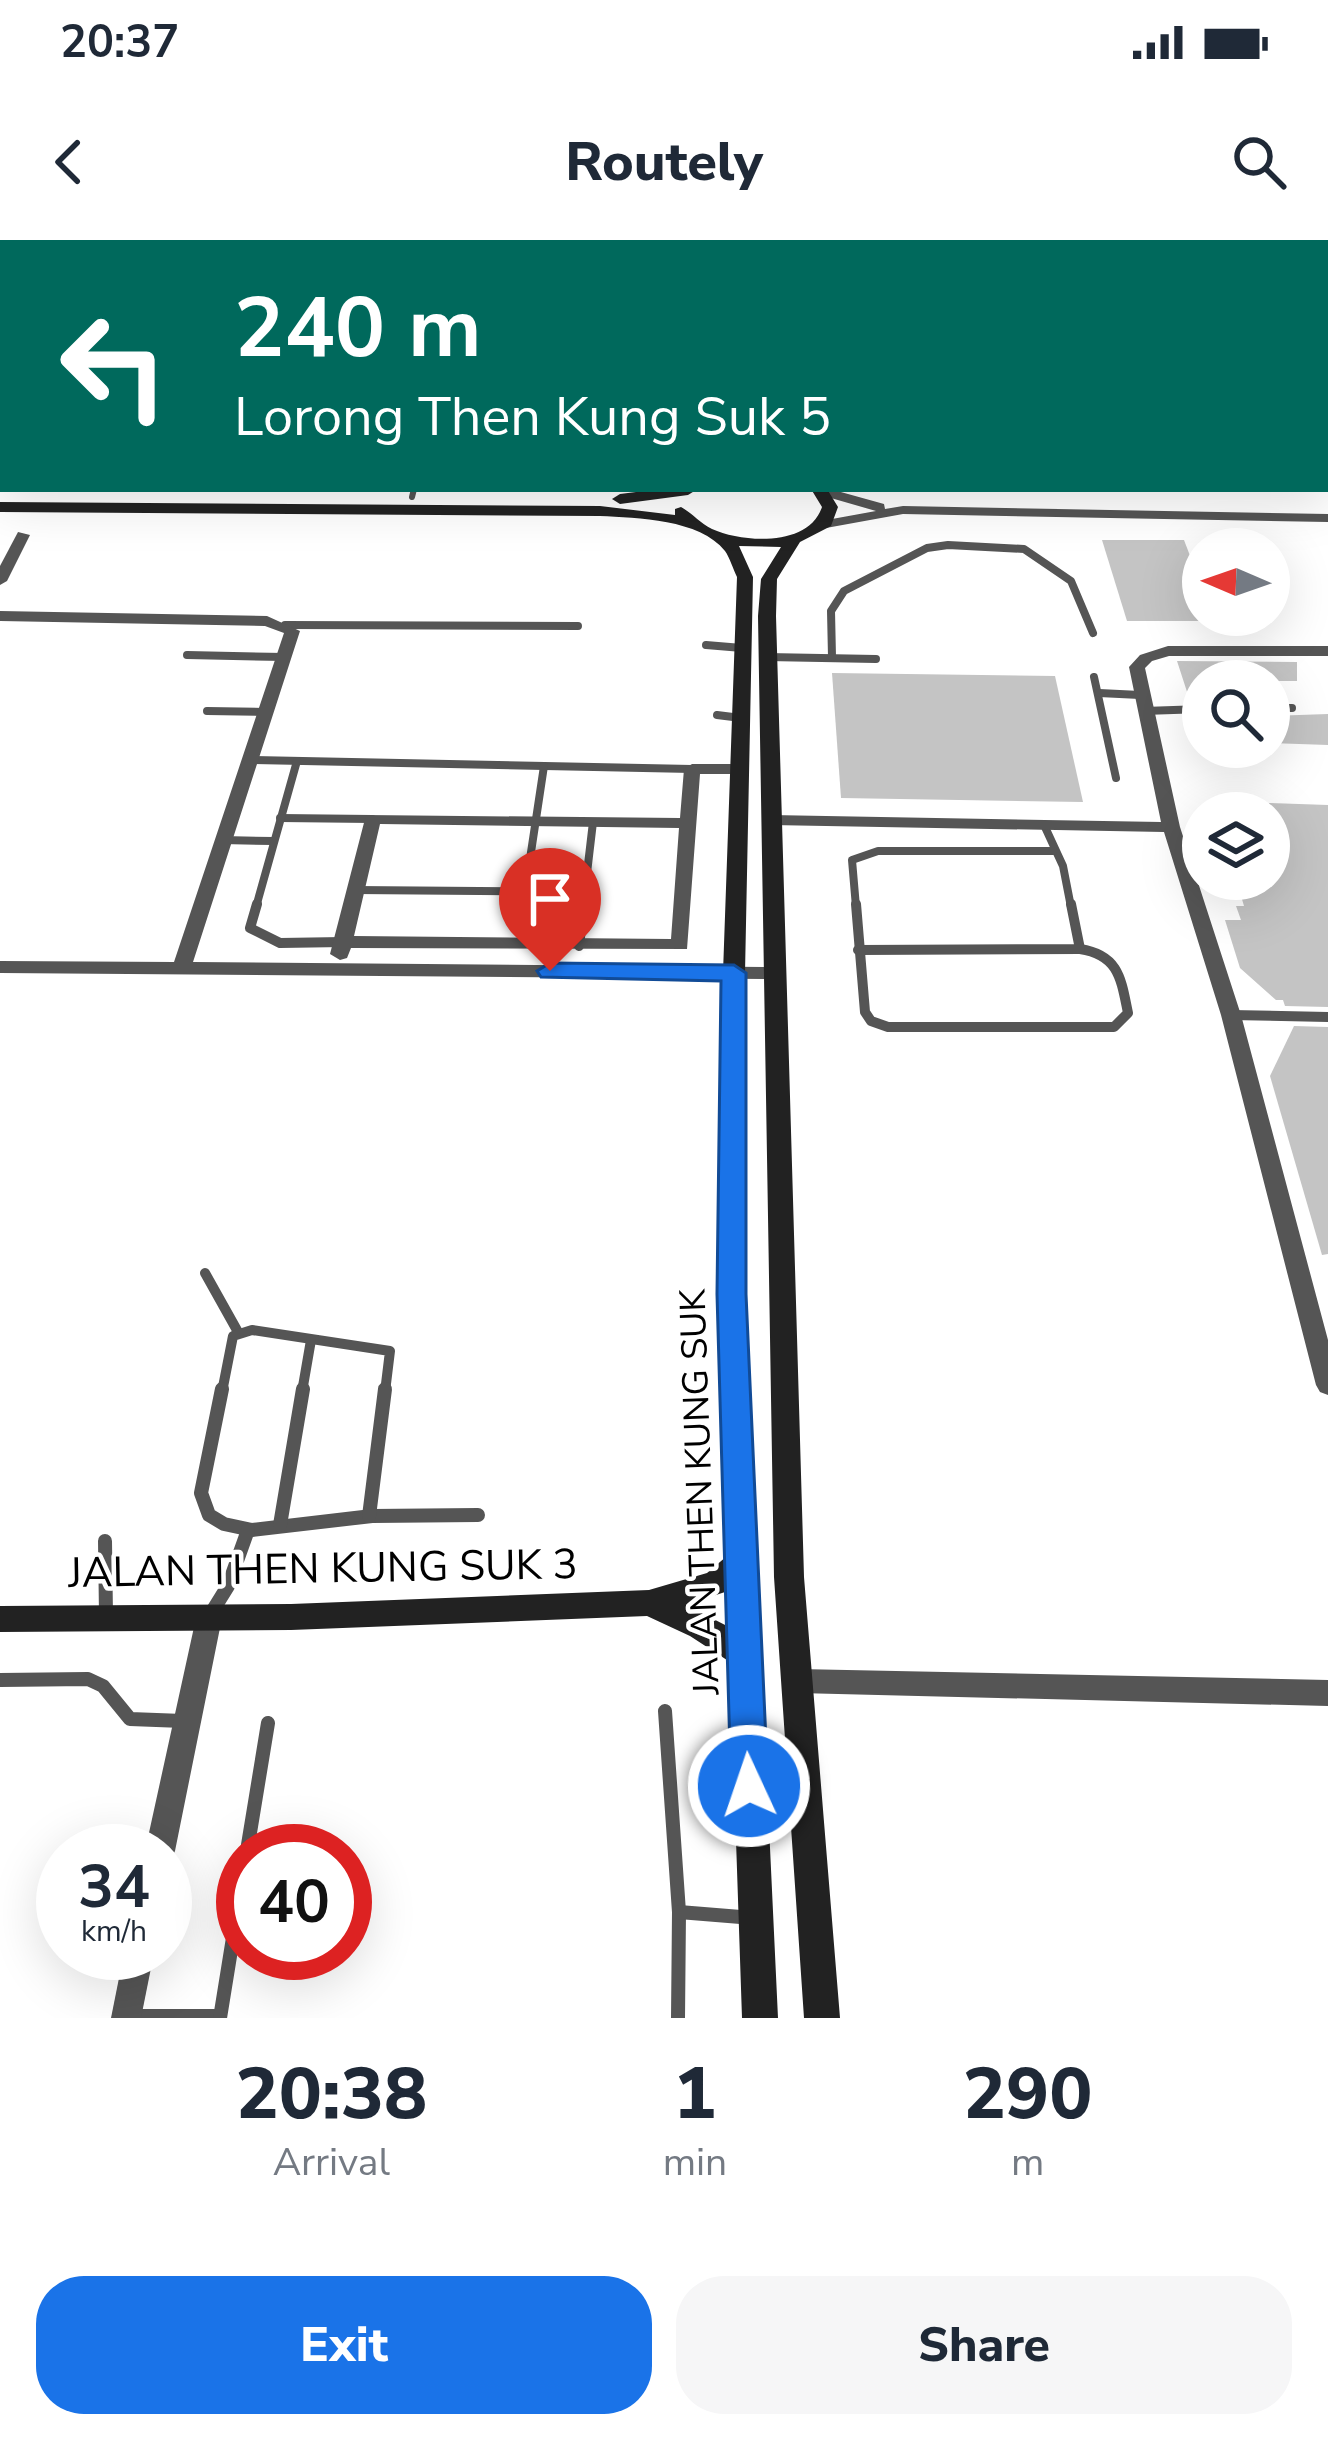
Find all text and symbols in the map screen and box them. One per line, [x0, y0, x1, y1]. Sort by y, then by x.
text: 20:37 [60, 12, 179, 73]
text: Routely [565, 125, 763, 199]
icon: back [36, 129, 102, 195]
icon: search [1226, 129, 1292, 195]
text: 240 m [234, 271, 482, 386]
icon: left [36, 288, 192, 444]
text: Lorong Then Kung Suk 5 [234, 380, 831, 454]
north arrow [1182, 528, 1290, 636]
map controls [1182, 528, 1290, 900]
button: search [1182, 660, 1290, 768]
button: layers [1182, 792, 1290, 900]
pin [499, 848, 601, 971]
icon: arrive [517, 866, 583, 932]
street label: JALAN THEN KUNG SUK [668, 1287, 732, 1697]
street label: JALAN THEN KUNG SUK 3 [67, 1536, 578, 1602]
position arrow [686, 1723, 812, 1849]
speed limit sign: 40 [216, 1824, 372, 1980]
text: 34 [78, 1846, 150, 1928]
text: km/h [81, 1911, 147, 1952]
text: 20:38 [236, 2045, 427, 2143]
text: 1 [673, 2045, 717, 2143]
text: 290 [963, 2045, 1092, 2143]
text: Arrival [273, 2136, 390, 2189]
text: min [663, 2136, 727, 2189]
text: m [1011, 2136, 1044, 2189]
button: Exit [36, 2276, 652, 2414]
button: Share [676, 2276, 1292, 2414]

